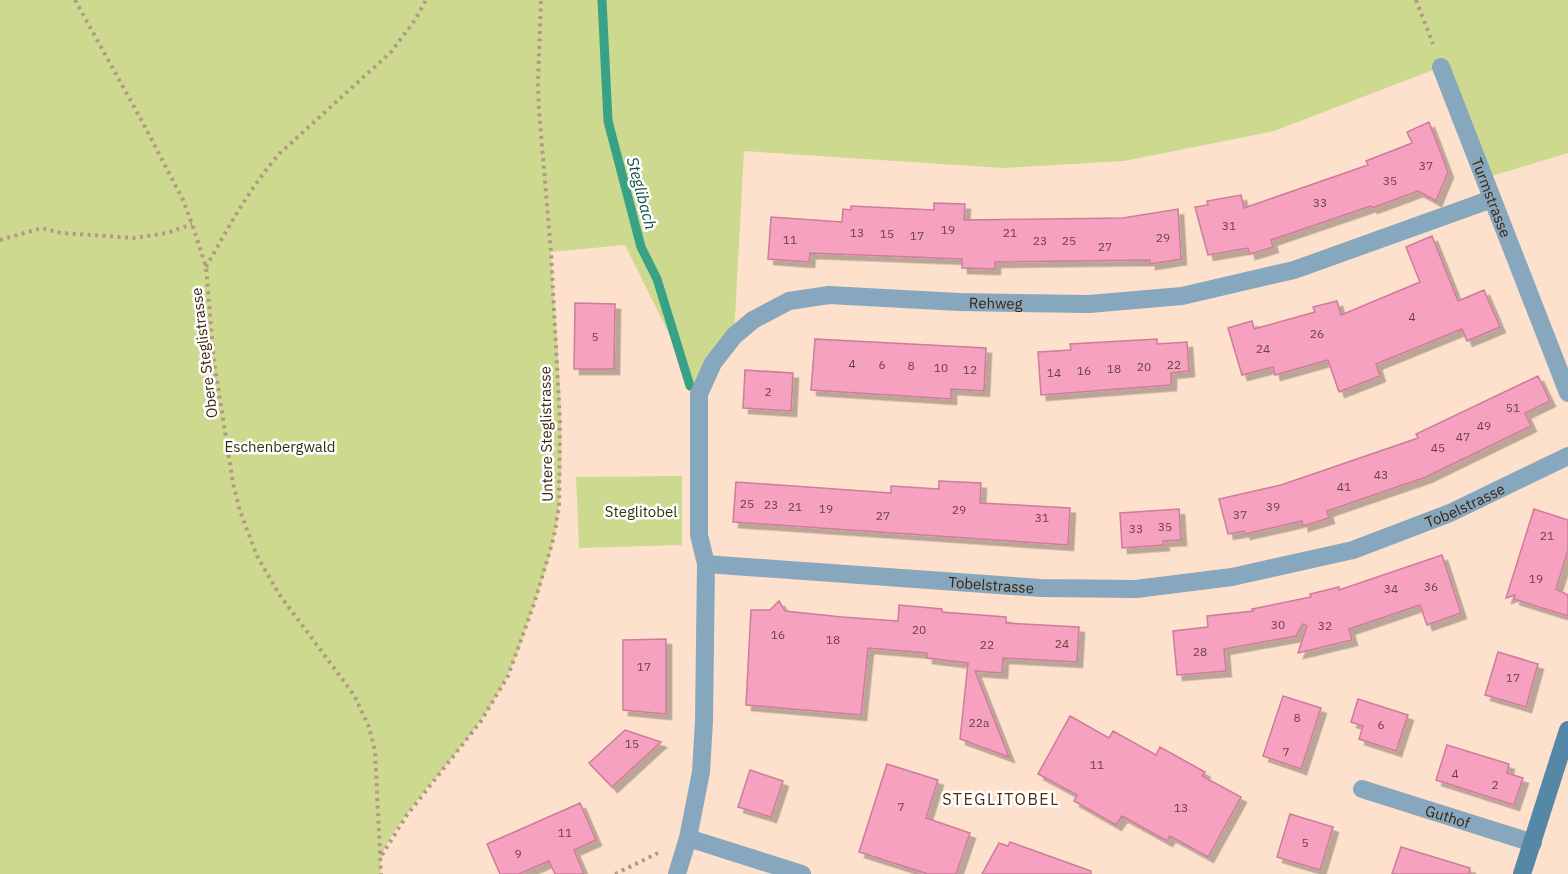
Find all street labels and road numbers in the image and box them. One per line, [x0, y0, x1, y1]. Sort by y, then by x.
street label: Turmstrasse [1468, 155, 1516, 240]
street label: Obere Steglistrasse [187, 287, 221, 419]
street label: Rehweg [969, 293, 1023, 312]
street label: Untere Steglistrasse [535, 366, 557, 502]
street label: Tobelstrasse [1422, 479, 1508, 531]
street label: Tobelstrasse [948, 572, 1035, 597]
street label: Guthof [1423, 800, 1473, 832]

